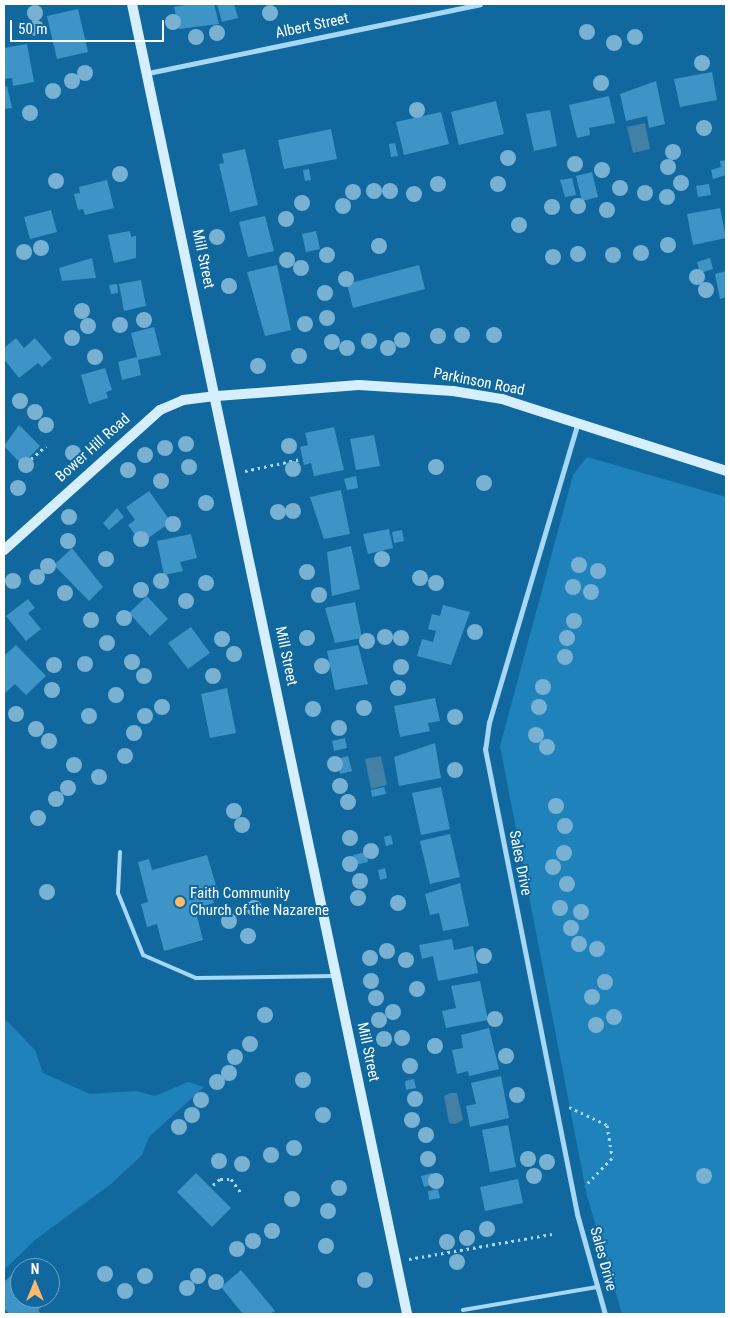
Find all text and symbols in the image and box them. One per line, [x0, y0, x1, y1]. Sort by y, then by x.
street label: Albert Street [274, 9, 350, 43]
scale bar [12, 10, 166, 42]
text: 50 m [18, 20, 48, 38]
street label: Mill Street [188, 228, 218, 290]
street label: Parkinson Road [432, 364, 526, 400]
street label: Bower Hill Road [52, 410, 134, 486]
street label: Mill Street [271, 625, 301, 687]
street label: Sales Drive [505, 829, 535, 897]
place label: Faith Community Church of the Nazarene [190, 884, 329, 919]
marker: Faith Community Church of the Nazarene [174, 896, 186, 908]
street label: Mill Street [353, 1021, 383, 1083]
street label: Sales Drive [586, 1225, 620, 1293]
north arrow [10, 1258, 60, 1308]
text: N [31, 1261, 39, 1277]

